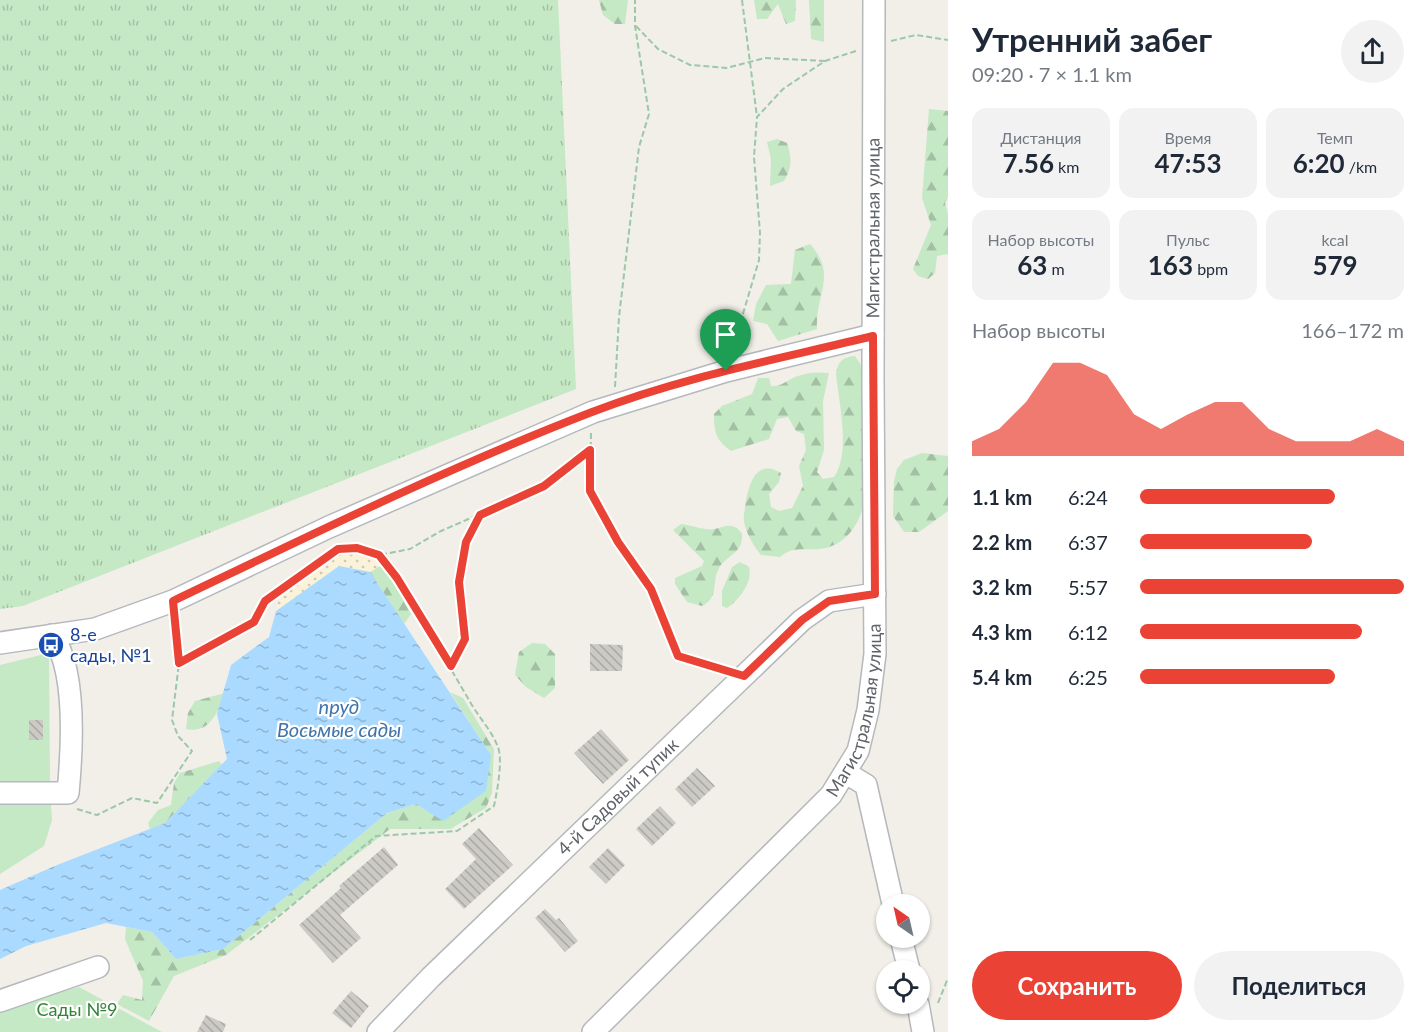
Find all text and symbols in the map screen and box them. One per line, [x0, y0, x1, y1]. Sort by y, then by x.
text: Утренний забег [972, 19, 1212, 59]
button: share [1341, 20, 1404, 83]
text: 09:20 · 7 × 1.1 km [972, 62, 1132, 86]
text: Дистанция [1000, 128, 1082, 147]
text: Время [1165, 128, 1211, 147]
text: Темп [1317, 128, 1353, 147]
street label: Магистральная улица [861, 138, 884, 319]
text: 7.56 [1003, 147, 1054, 179]
text: 47:53 [1154, 147, 1222, 179]
text: 6:20 [1293, 147, 1345, 179]
text: km [1054, 157, 1079, 176]
text: /km [1345, 157, 1377, 176]
text: Набор высоты [988, 230, 1094, 249]
text: Пульс [1166, 230, 1210, 249]
text: kcal [1321, 230, 1349, 249]
text: 63 [1017, 249, 1047, 281]
text: 163 [1148, 249, 1193, 281]
text: 579 [1312, 249, 1358, 281]
text: m [1047, 259, 1065, 278]
text: bpm [1193, 259, 1228, 278]
pin [700, 309, 751, 371]
icon: arrive [709, 318, 742, 351]
text: Набор высоты [972, 318, 1105, 342]
text: 166–172 m [1301, 318, 1404, 342]
text: 1.1 km [972, 485, 1032, 509]
text: 6:24 [1068, 485, 1108, 509]
text: 2.2 km [972, 530, 1032, 554]
text: 6:37 [1068, 530, 1108, 554]
text: 3.2 km [972, 575, 1032, 599]
text: 5:57 [1068, 575, 1108, 599]
text: 4.3 km [972, 620, 1032, 644]
text: 6:12 [1068, 620, 1108, 644]
place label: 8-е сады, №1 [70, 623, 152, 666]
street label: Магистральная улица [821, 624, 885, 801]
bus stop icon: 8-е сады, №1 [36, 630, 66, 660]
text: 5.4 km [972, 665, 1032, 689]
text: 6:25 [1068, 665, 1108, 689]
water label: пруд Восьмые сады [277, 694, 401, 741]
street label: 4-й Садовый тупик [552, 733, 683, 859]
north arrow [876, 894, 930, 948]
map controls [876, 894, 930, 1014]
button: Сохранить [972, 951, 1182, 1020]
button: Поделиться [1194, 951, 1404, 1020]
button: locate [876, 960, 930, 1014]
park label: Сады №9 [37, 998, 117, 1020]

